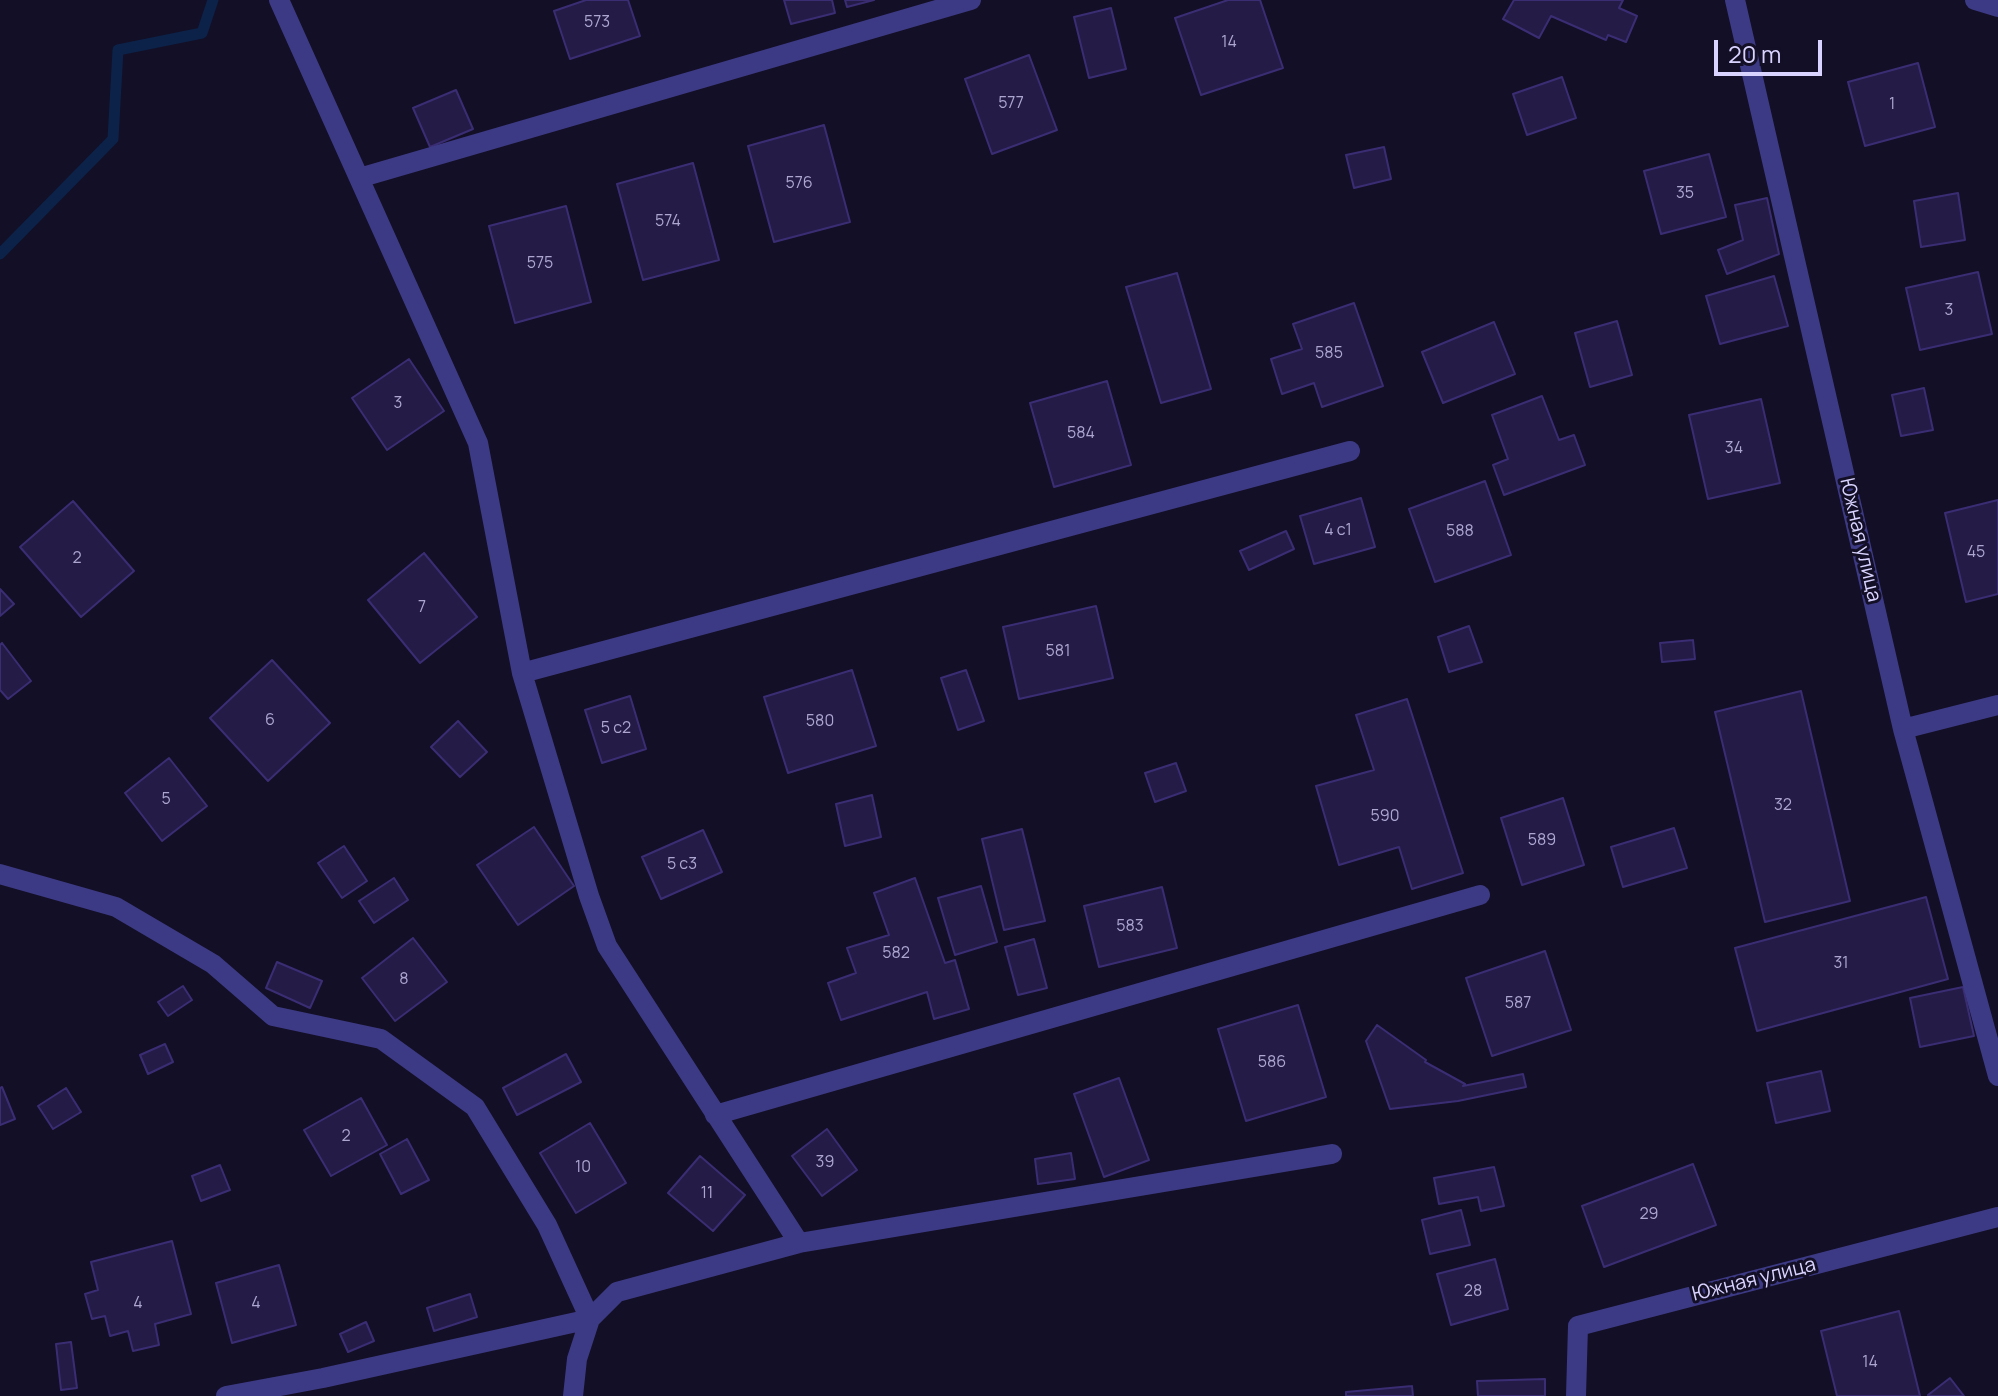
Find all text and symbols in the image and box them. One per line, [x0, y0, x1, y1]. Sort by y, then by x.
house number: 573 [584, 13, 610, 33]
scale bar [1718, 24, 1826, 74]
house number: 14 [1221, 33, 1237, 53]
text: 20 m [1728, 37, 1781, 70]
house number: 577 [998, 94, 1024, 114]
house number: 1 [1889, 95, 1895, 115]
house number: 576 [785, 174, 813, 194]
house number: 35 [1676, 184, 1694, 204]
house number: 574 [655, 212, 681, 232]
house number: 575 [527, 254, 553, 274]
house number: 3 [1945, 301, 1953, 321]
house number: 585 [1315, 344, 1343, 364]
house number: 3 [394, 394, 402, 414]
house number: 584 [1067, 424, 1095, 444]
house number: 34 [1725, 439, 1743, 459]
street label: Южная улица [1834, 476, 1886, 604]
house number: 4 с1 [1324, 521, 1352, 541]
house number: 588 [1446, 522, 1474, 542]
house number: 45 [1967, 543, 1985, 563]
house number: 2 [72, 549, 82, 569]
house number: 7 [418, 598, 426, 618]
house number: 581 [1046, 642, 1070, 662]
house number: 6 [265, 711, 275, 731]
house number: 580 [806, 712, 834, 732]
house number: 5 с2 [601, 719, 631, 739]
house number: 5 [161, 790, 171, 810]
house number: 32 [1774, 796, 1792, 816]
house number: 590 [1371, 807, 1399, 827]
house number: 589 [1528, 831, 1556, 851]
house number: 5 с3 [667, 855, 697, 875]
house number: 583 [1116, 917, 1144, 937]
house number: 582 [882, 944, 910, 964]
house number: 31 [1833, 954, 1849, 974]
house number: 8 [399, 970, 409, 990]
house number: 587 [1505, 994, 1531, 1014]
house number: 586 [1258, 1053, 1286, 1073]
house number: 2 [341, 1127, 351, 1147]
house number: 39 [816, 1153, 834, 1173]
house number: 10 [575, 1158, 591, 1178]
house number: 11 [701, 1184, 713, 1204]
house number: 29 [1639, 1205, 1659, 1225]
street label: Южная улица [1690, 1253, 1818, 1307]
house number: 28 [1464, 1282, 1482, 1302]
house number: 4 [133, 1294, 143, 1314]
house number: 4 [251, 1294, 261, 1314]
house number: 14 [1862, 1353, 1878, 1373]

